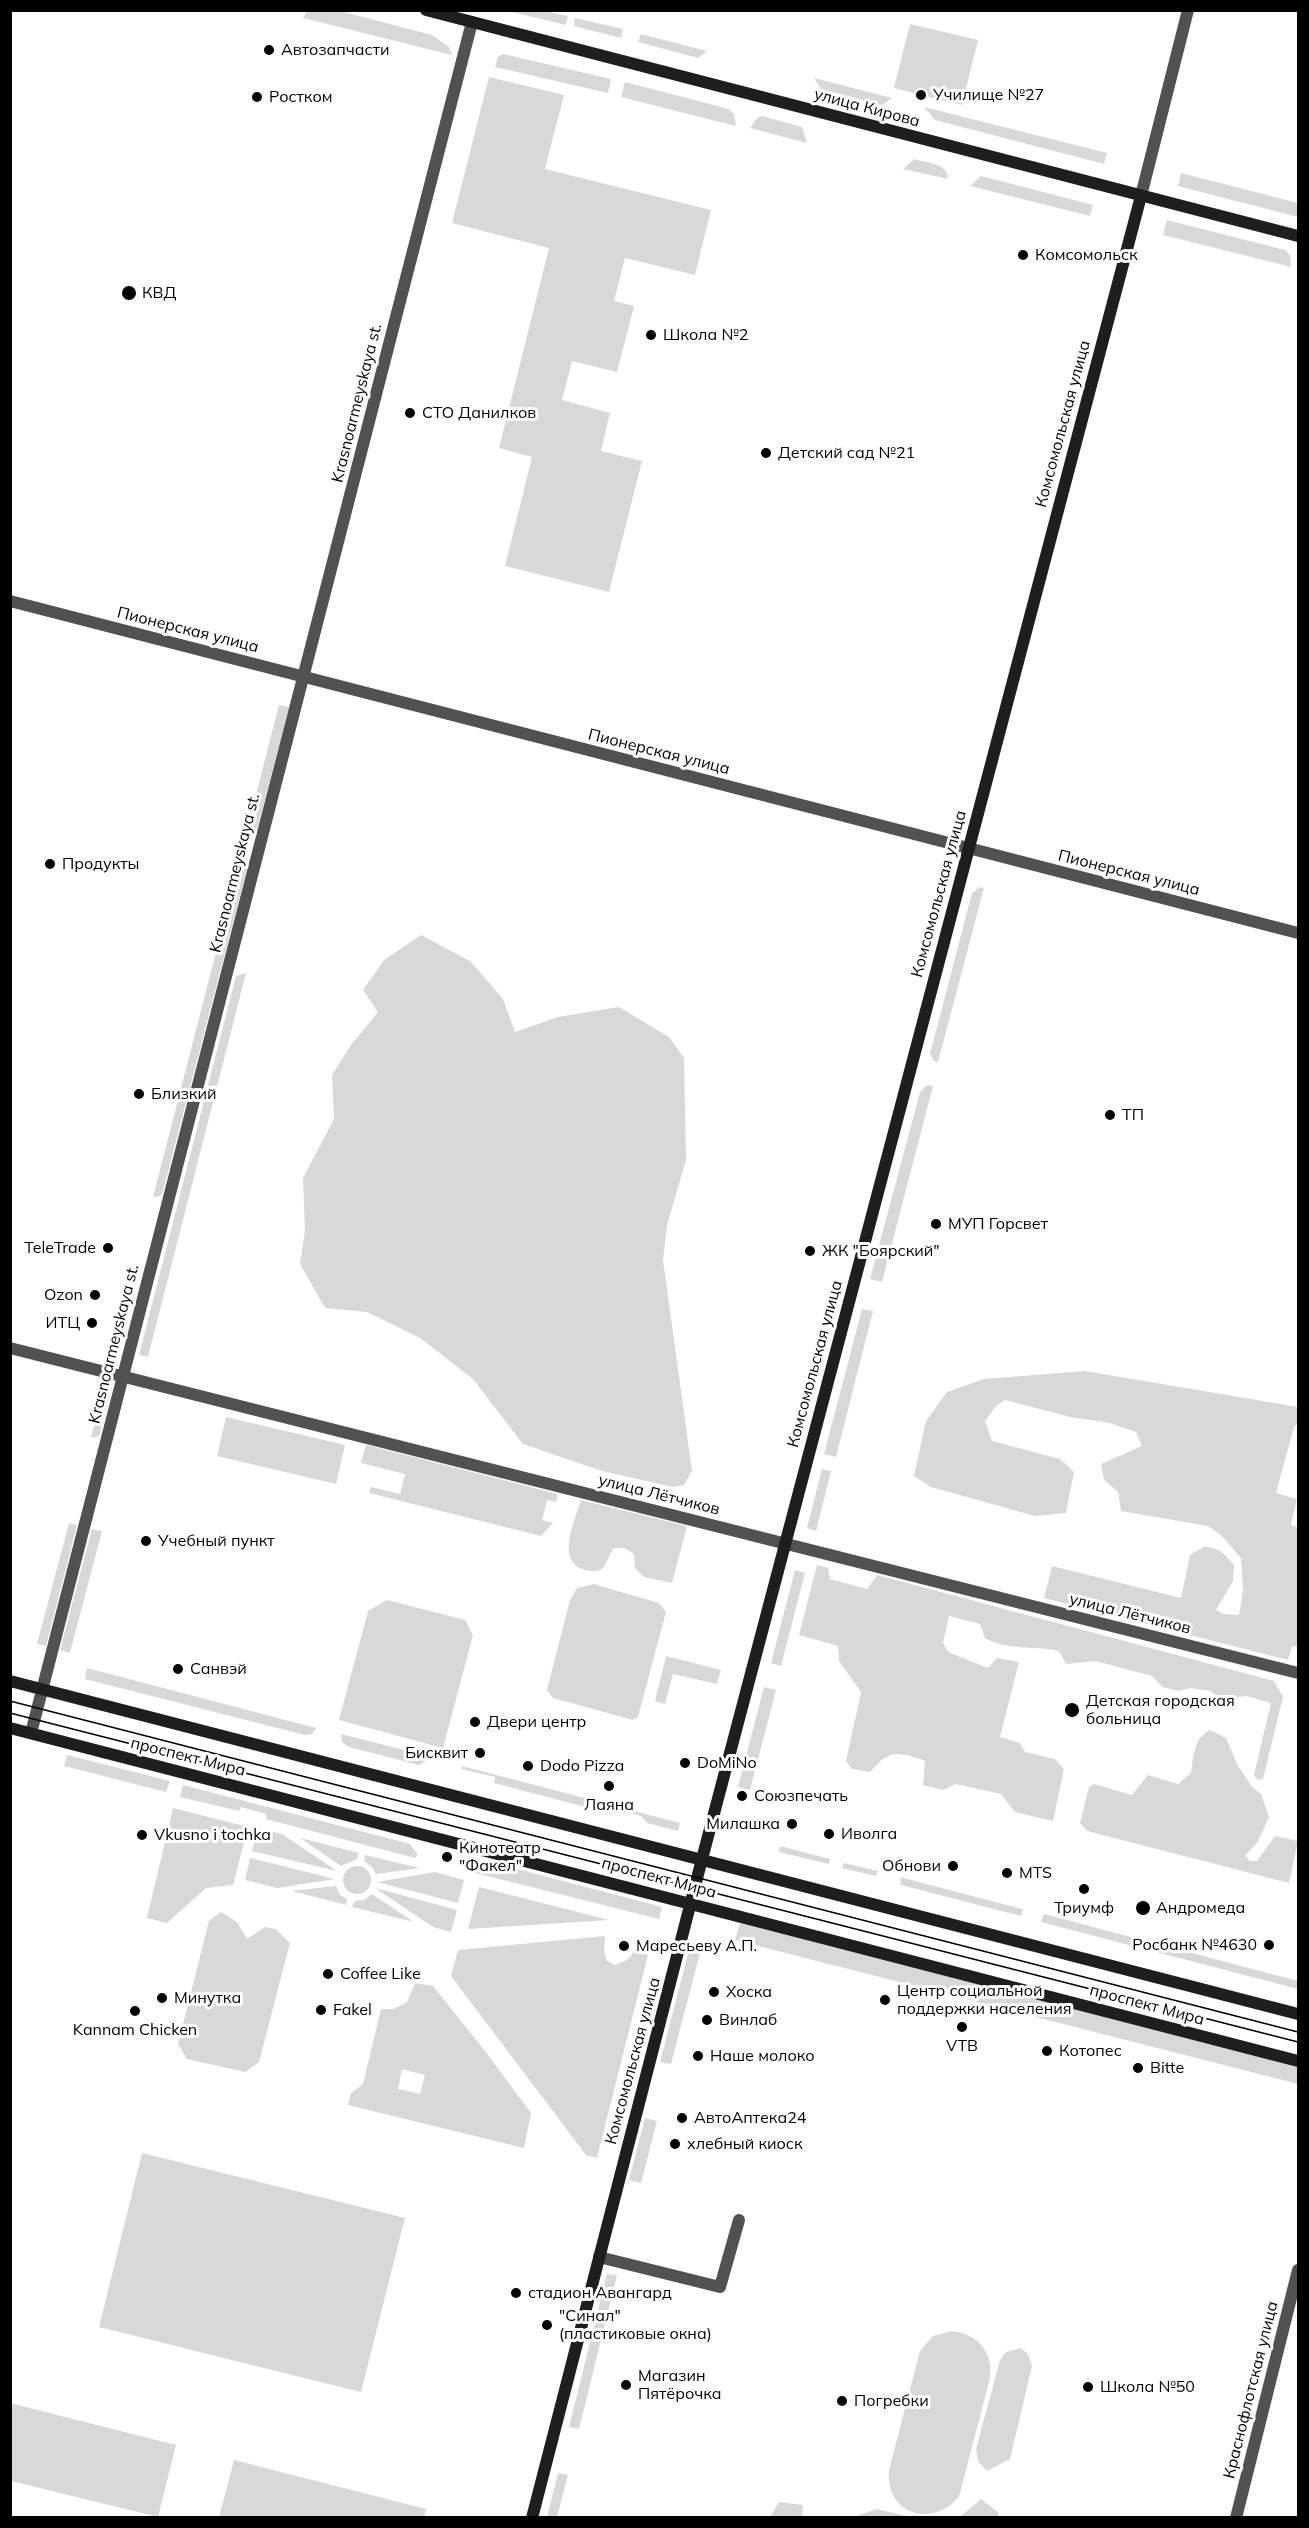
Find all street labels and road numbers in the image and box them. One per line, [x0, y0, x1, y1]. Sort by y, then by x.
street label: улица Кирова [812, 85, 922, 131]
street label: Krasnoarmeyskaya st. [328, 321, 386, 485]
street label: Комсомольская улица [1031, 338, 1095, 510]
street label: Пионерская улица [115, 603, 261, 657]
street label: Пионерская улица [586, 725, 732, 779]
street label: Krasnoarmeyskaya st. [206, 791, 264, 955]
street label: Комсомольская улица [907, 808, 971, 980]
street label: Пионерская улица [1056, 846, 1202, 900]
street label: Krasnoarmeyskaya st. [85, 1262, 143, 1426]
street label: Комсомольская улица [783, 1278, 847, 1450]
street label: улица Лётчиков [596, 1471, 722, 1519]
street label: улица Лётчиков [1067, 1590, 1193, 1638]
street label: проспект Мира [128, 1733, 248, 1781]
street label: проспект Мира [600, 1853, 718, 1903]
street label: Комсомольская улица [601, 1975, 665, 2147]
street label: проспект Мира [1088, 1980, 1206, 2030]
street label: Краснофлотская улица [1220, 2299, 1282, 2481]

